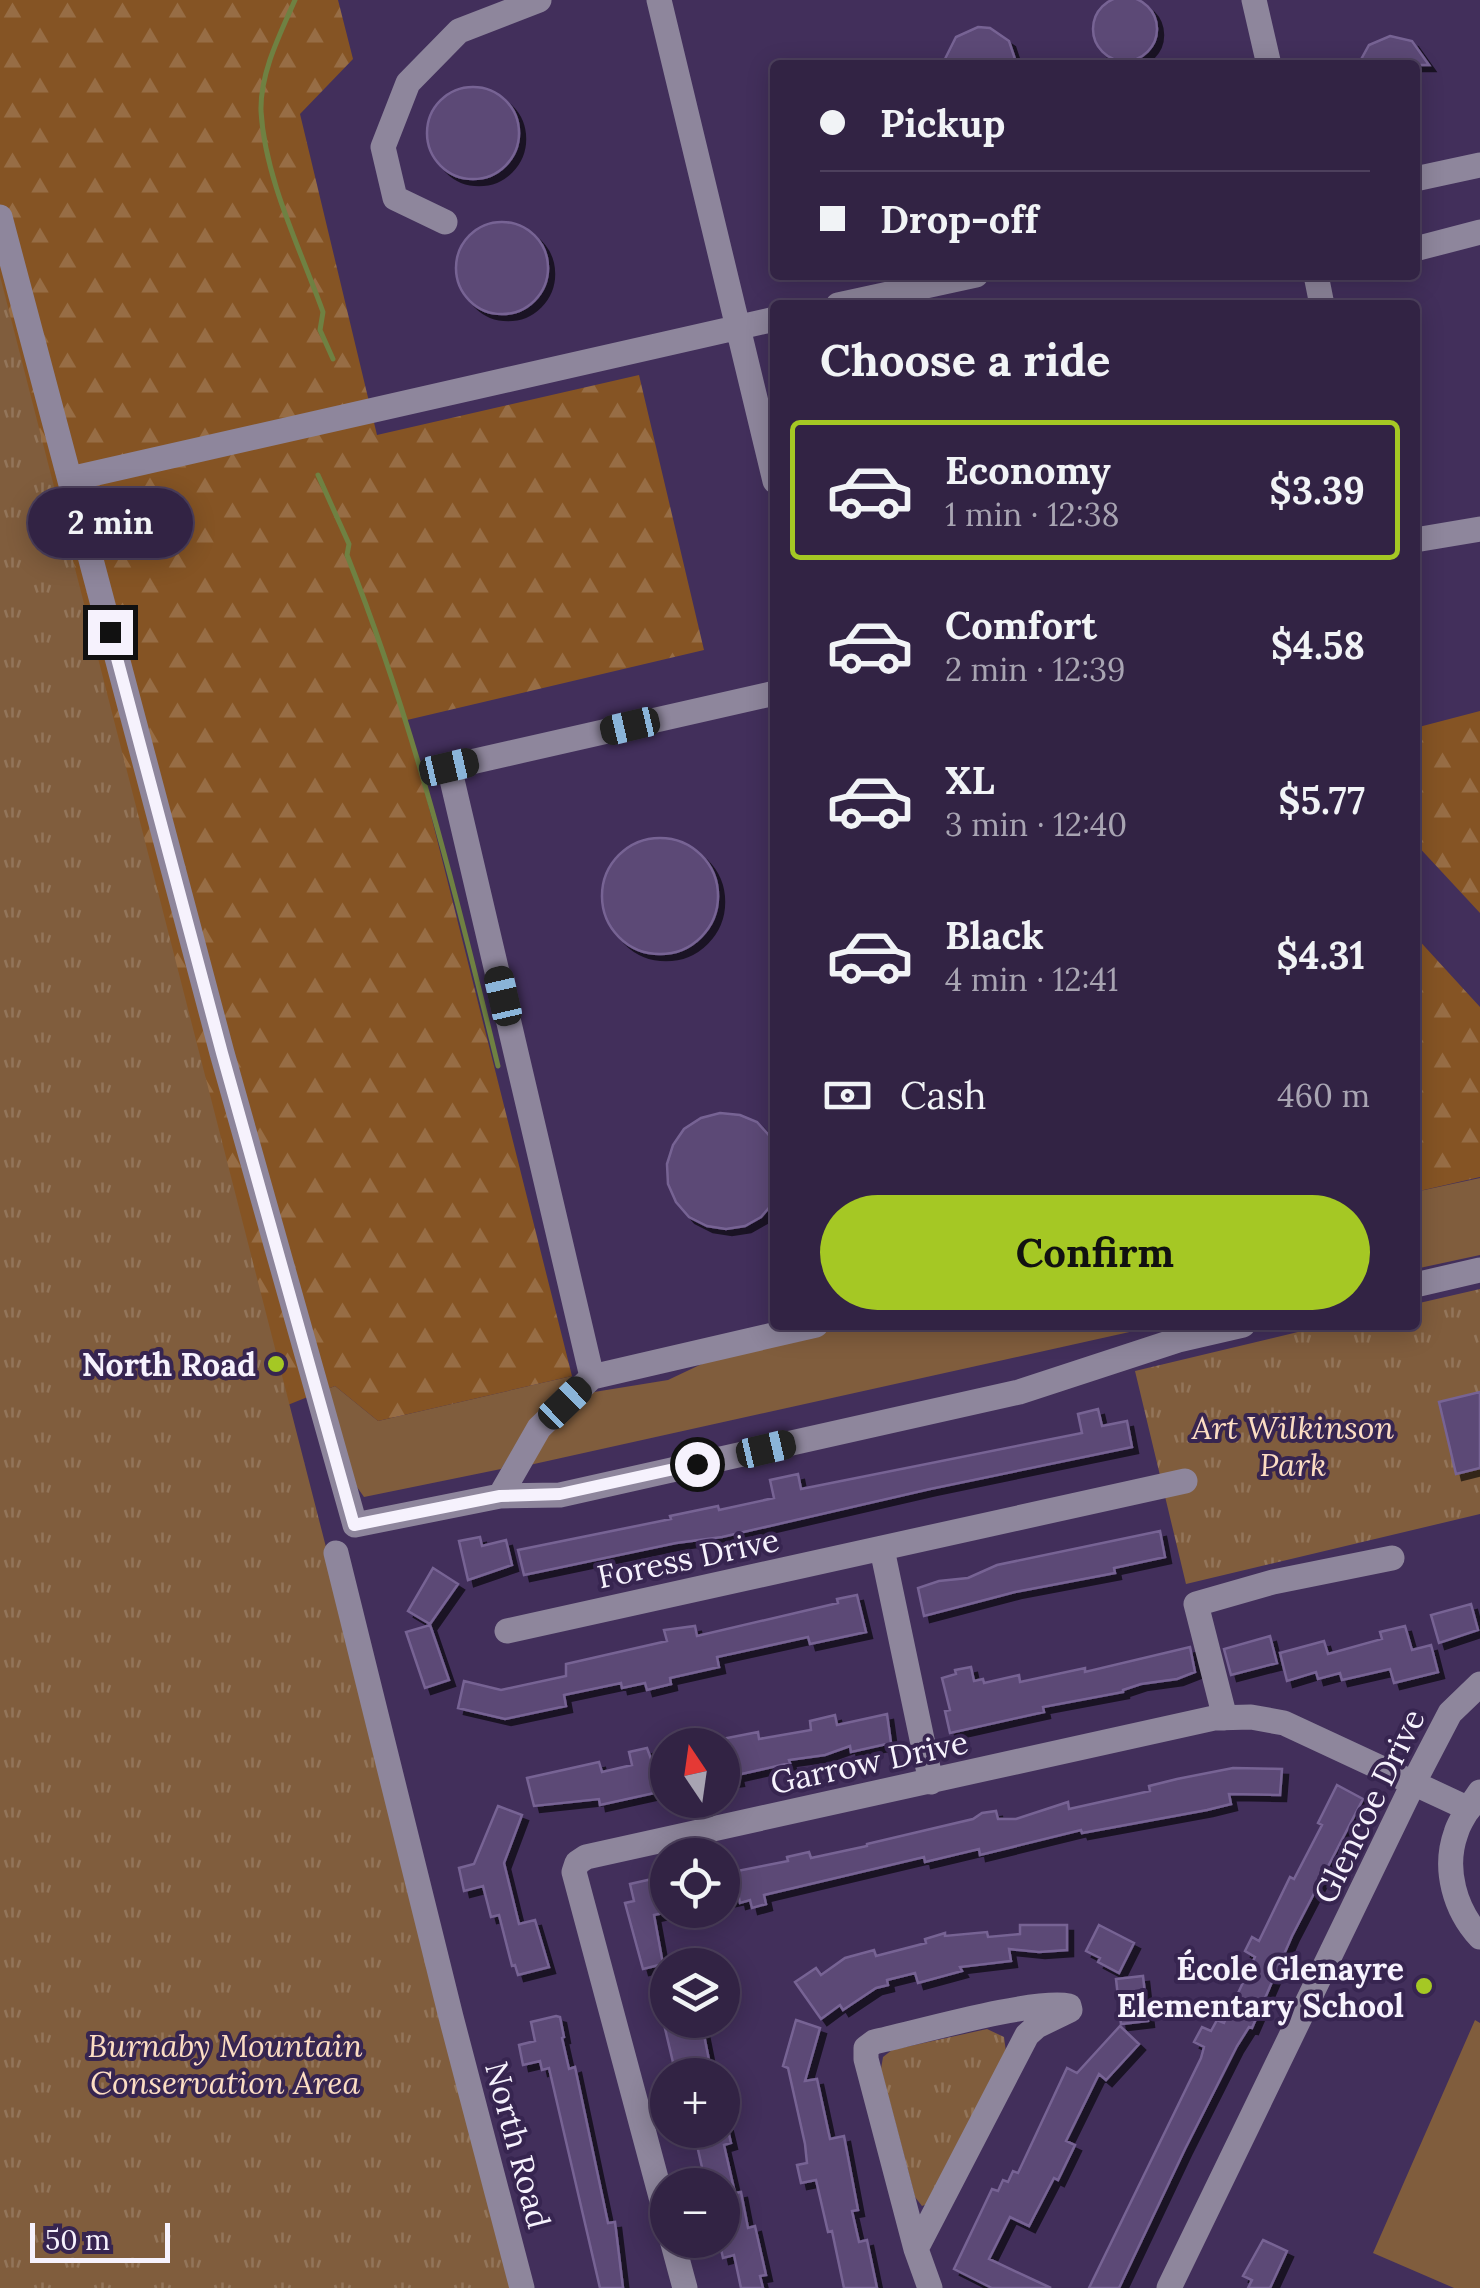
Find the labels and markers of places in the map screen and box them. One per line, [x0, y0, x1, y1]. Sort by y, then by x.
place label: North Road [82, 1344, 256, 1385]
marker: North Road [265, 1353, 287, 1375]
place label: École Glenayre Elementary School [1116, 1948, 1404, 2026]
marker: École Glenayre Elementary School [1413, 1975, 1435, 1997]

